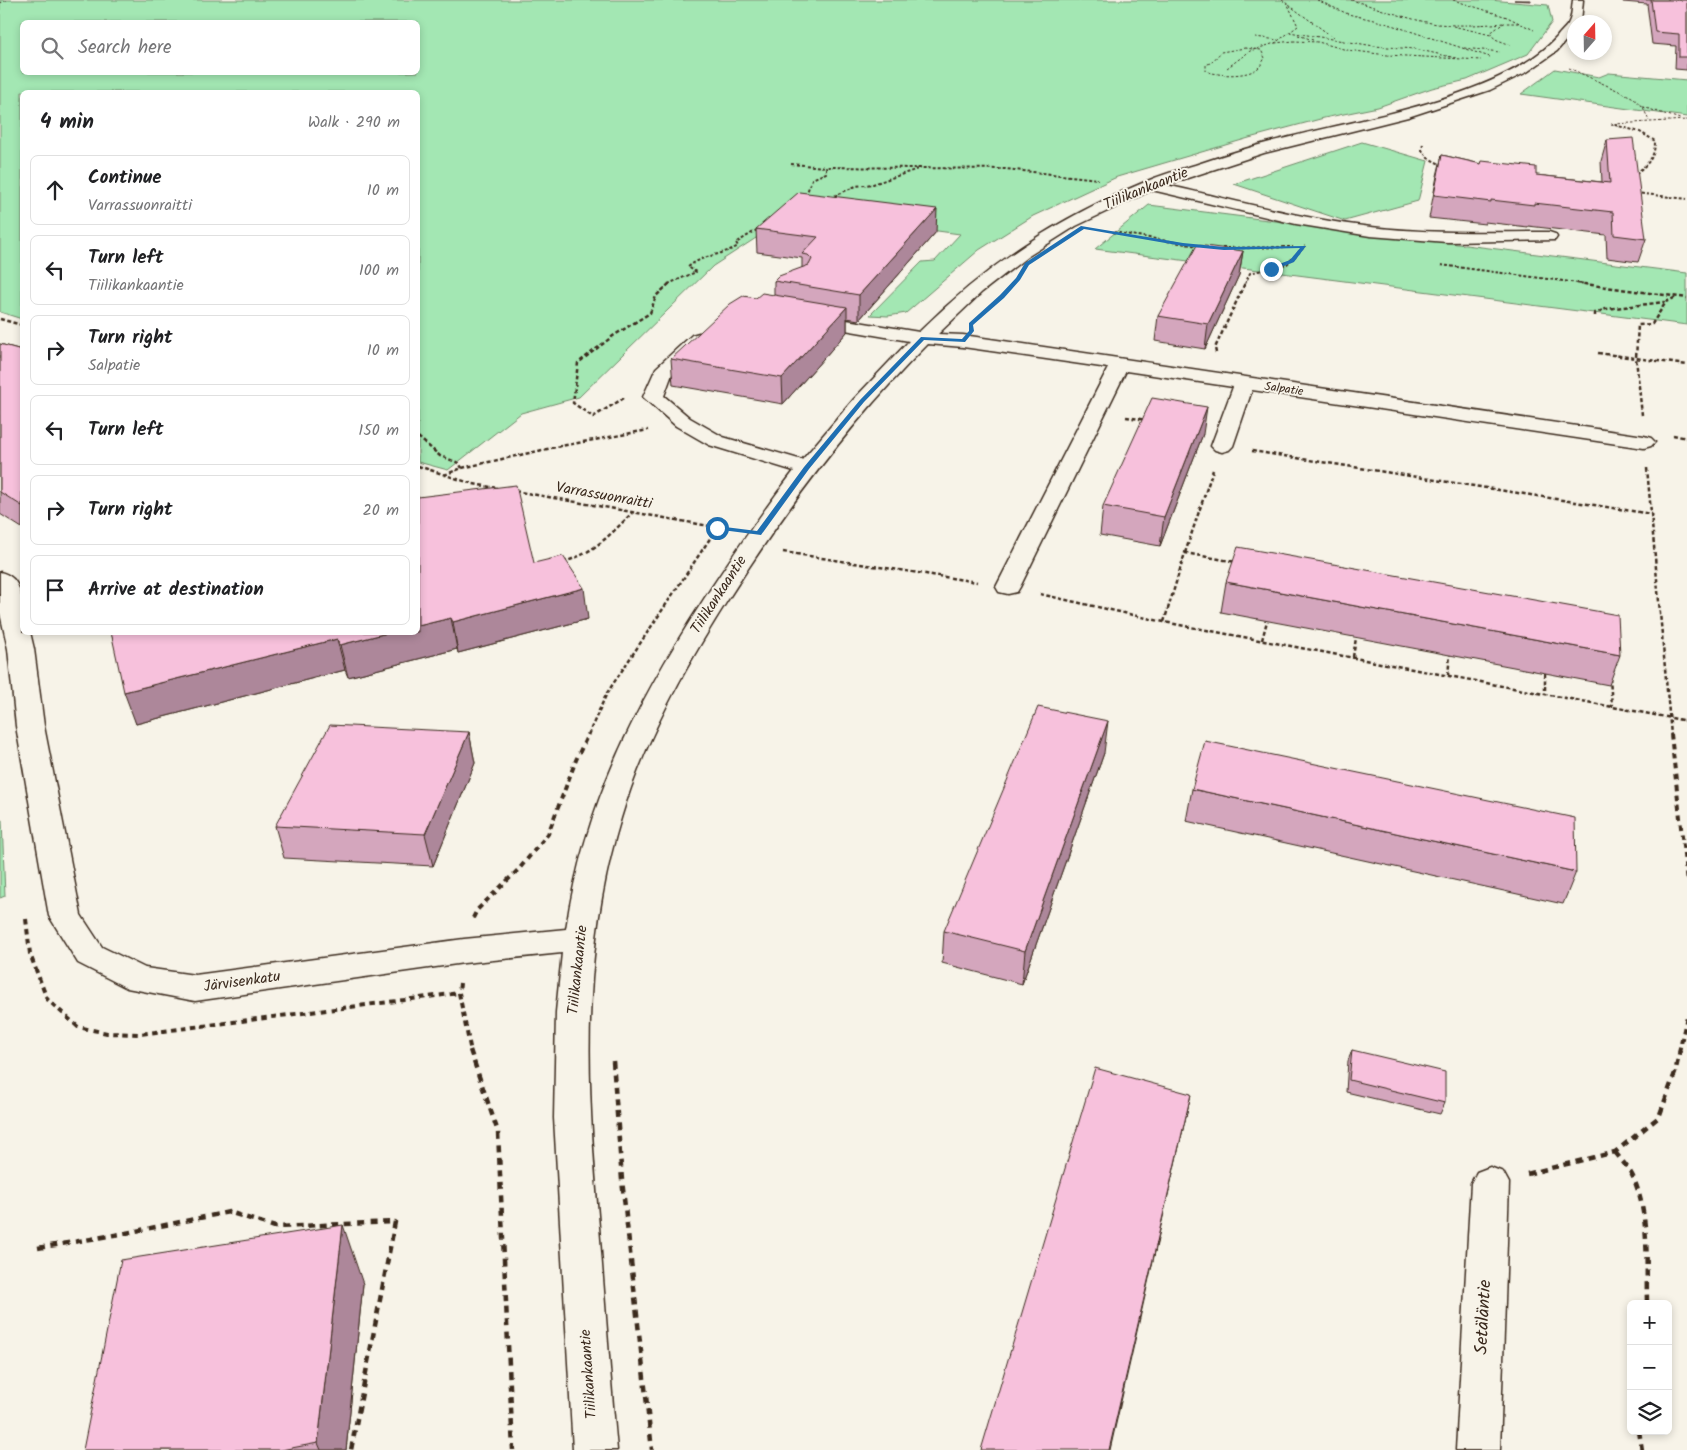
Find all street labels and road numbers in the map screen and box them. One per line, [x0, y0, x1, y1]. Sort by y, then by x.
street label: Tiilikankaantie [1100, 161, 1192, 217]
street label: Salpatie [1263, 377, 1305, 401]
street label: Varrassuonraitti [554, 476, 656, 517]
street label: Tiilikankaantie [685, 551, 754, 639]
street label: Tiilikankaantie [561, 924, 595, 1016]
street label: Järvisenkatu [202, 965, 282, 999]
street label: Setäläntie [1468, 1279, 1500, 1355]
street label: Tiilikankaantie [574, 1328, 604, 1420]

